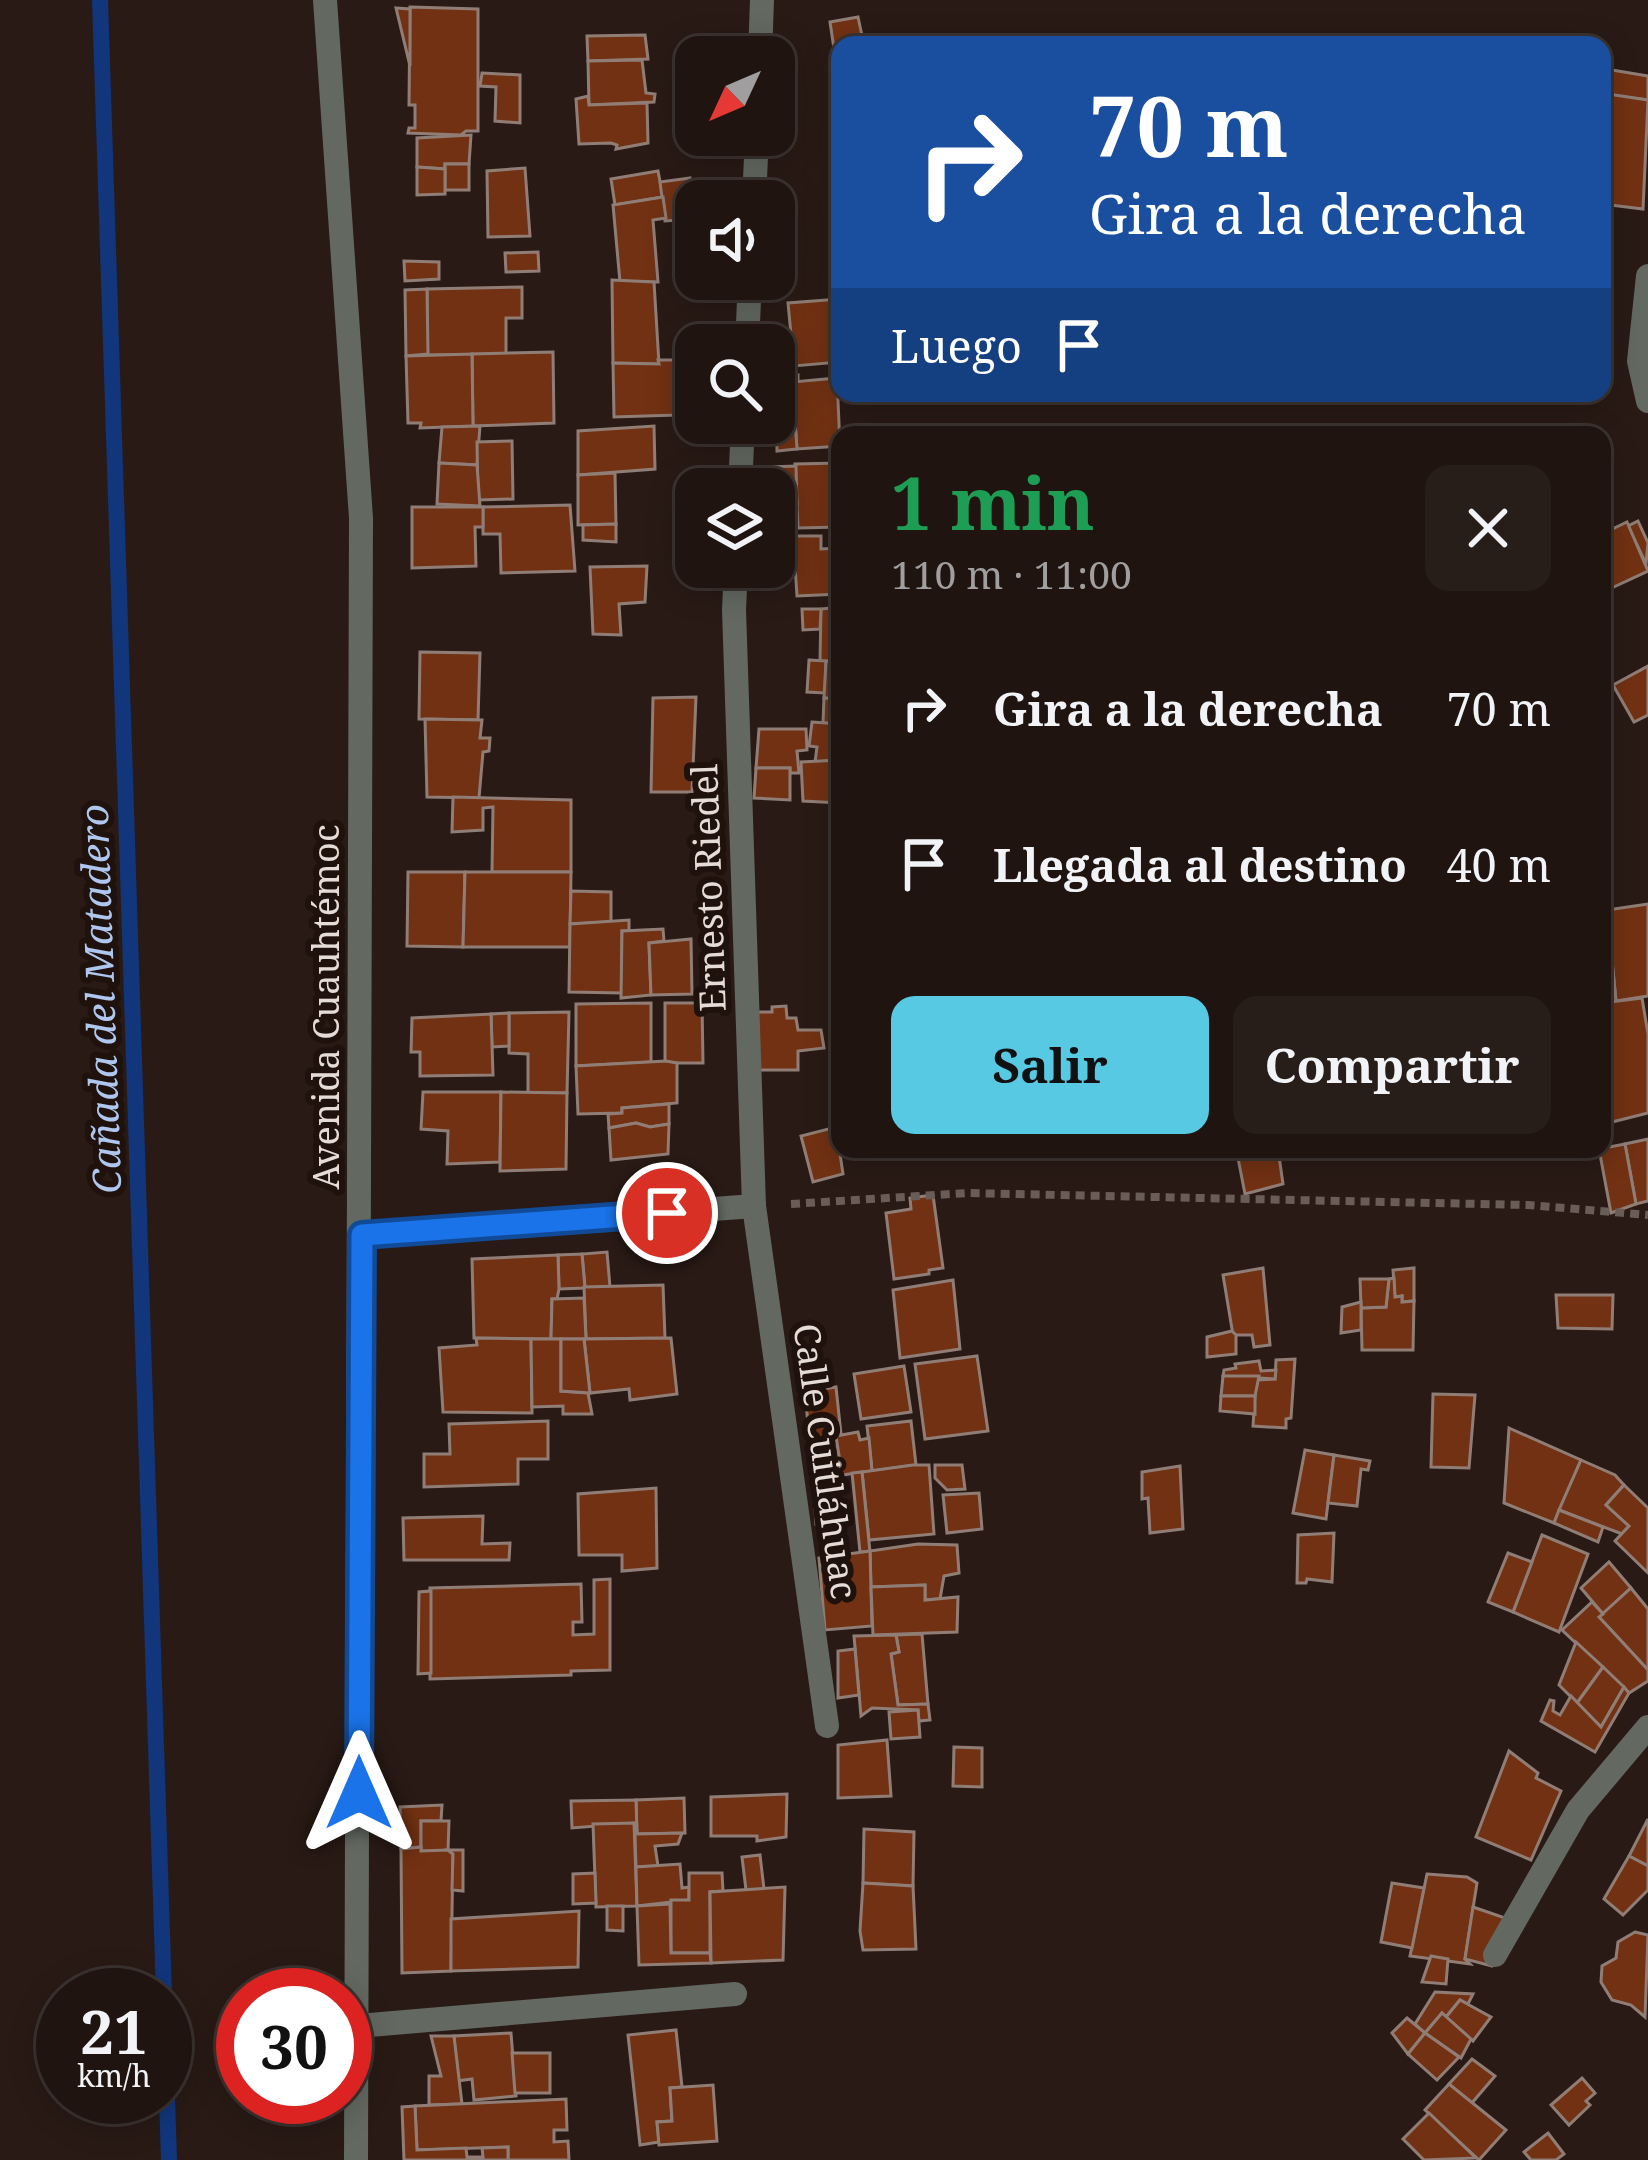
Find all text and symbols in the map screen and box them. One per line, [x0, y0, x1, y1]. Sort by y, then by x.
north arrow [675, 36, 795, 156]
map controls [675, 36, 795, 588]
text: 70 m [1089, 67, 1289, 182]
icon: right [891, 84, 1047, 240]
text: Gira a la derecha [1089, 176, 1527, 250]
button: sound [675, 180, 795, 300]
icon: arrive [1046, 312, 1112, 378]
text: Luego [891, 315, 1022, 376]
button: search [675, 324, 795, 444]
text: 1 min [891, 453, 1095, 551]
button: close [1425, 465, 1551, 591]
button: layers [675, 468, 795, 588]
text: 110 m · 11:00 [891, 547, 1132, 600]
icon: right [891, 675, 957, 741]
text: Gira a la derecha [993, 678, 1383, 739]
text: 70 m [1446, 678, 1551, 739]
street label: Ernesto Riedel [679, 763, 737, 1013]
water label: Cañada del Matadero [66, 803, 132, 1195]
street label: Avenida Cuauhtémoc [301, 824, 350, 1190]
icon: arrive [891, 831, 957, 897]
text: Llegada al destino [993, 834, 1407, 895]
text: 40 m [1446, 834, 1551, 895]
button: Salir [891, 996, 1209, 1134]
button: Compartir [1233, 996, 1551, 1134]
pin [616, 1162, 718, 1264]
icon: arrive [634, 1180, 700, 1246]
street label: Calle Cuitláhuac [782, 1320, 870, 1602]
position arrow [296, 1730, 422, 1856]
speed limit sign: 30 [216, 1968, 372, 2124]
text: 21 [80, 1990, 148, 2072]
text: km/h [77, 2055, 151, 2096]

